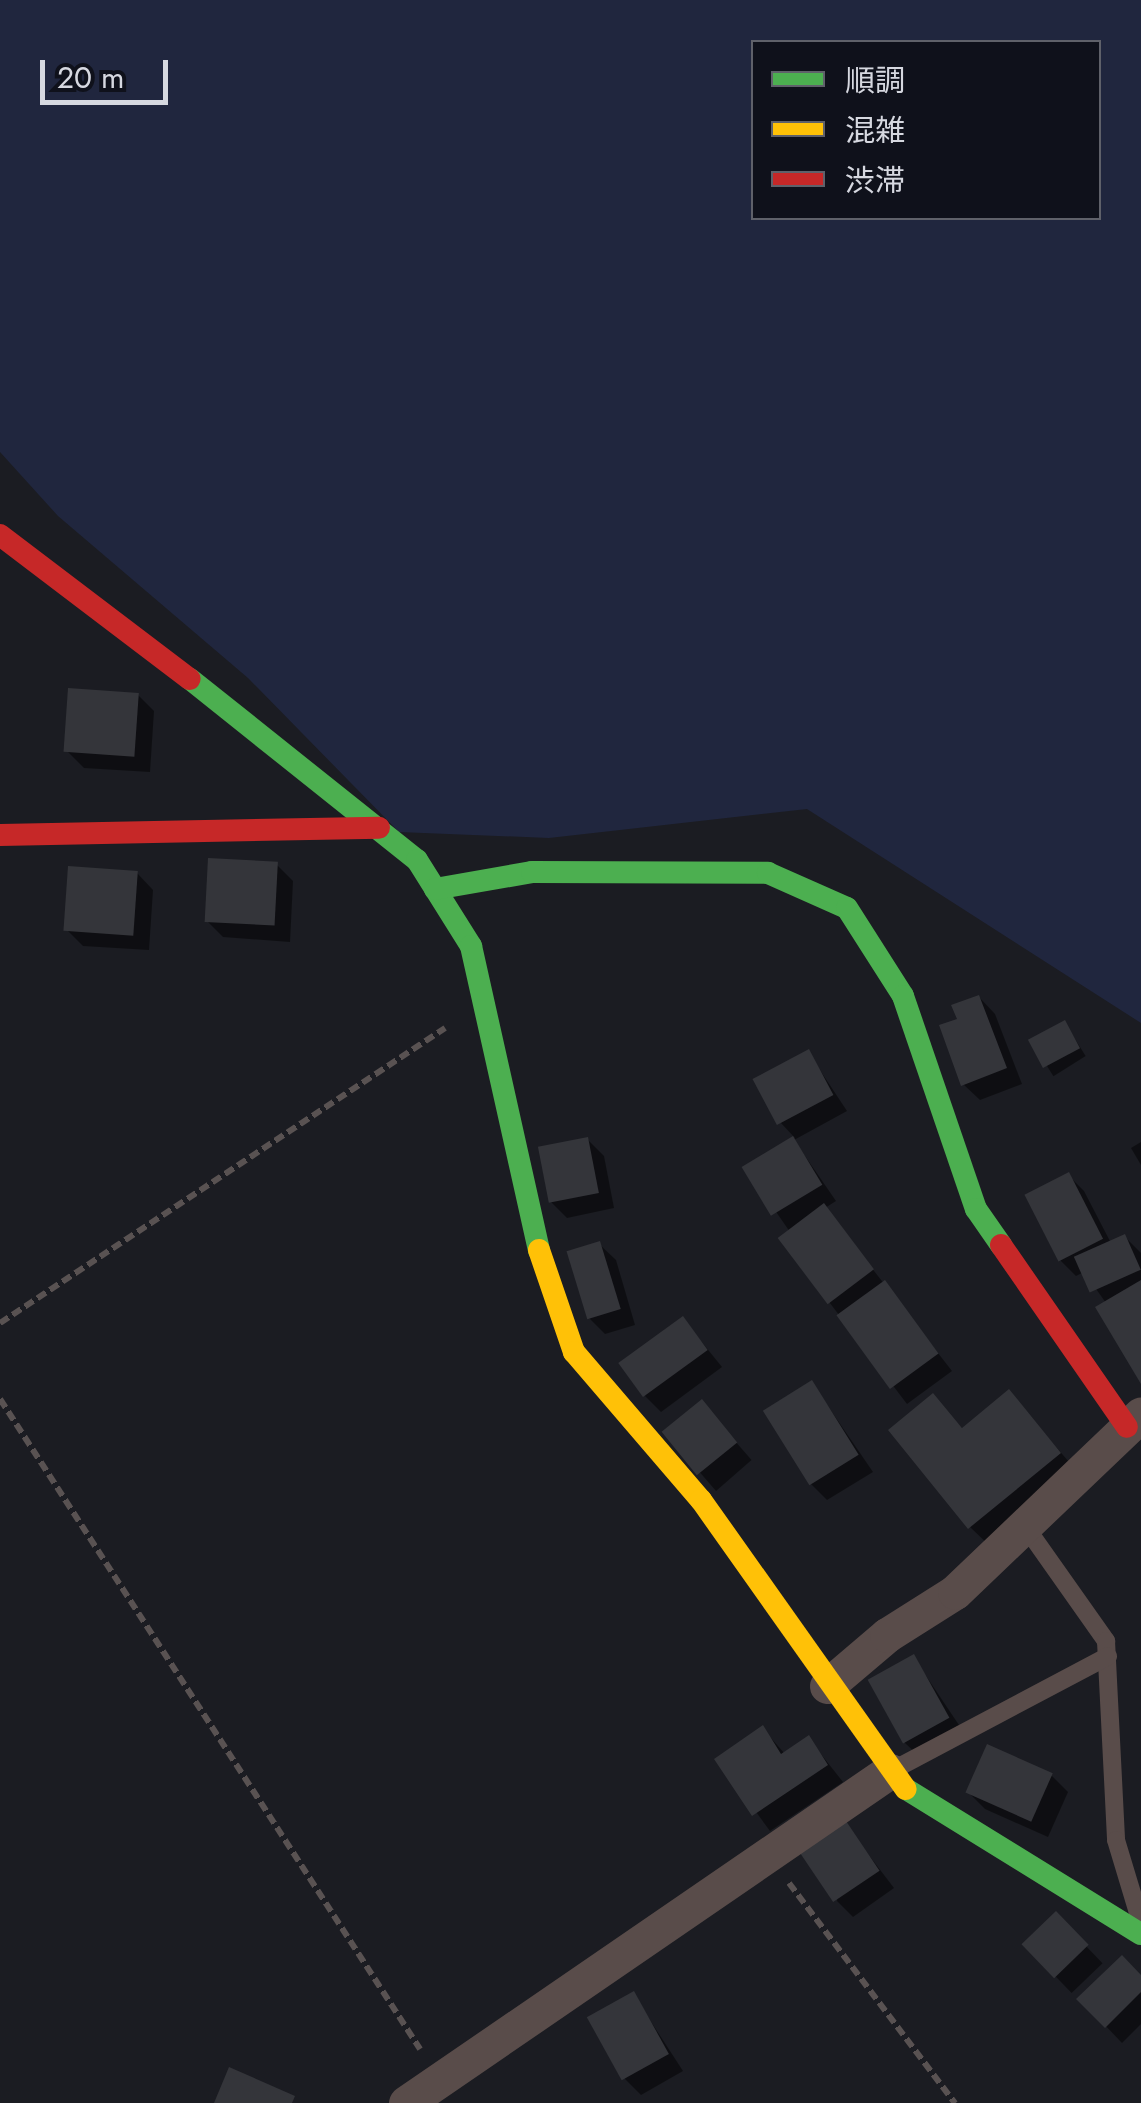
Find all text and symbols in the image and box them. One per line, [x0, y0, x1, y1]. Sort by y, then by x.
scale bar [45, 40, 172, 102]
legend [751, 40, 1101, 220]
text: 20 m [57, 56, 124, 99]
text: 順調 [845, 59, 905, 102]
text: 混雑 [845, 109, 905, 152]
text: 渋滞 [845, 159, 905, 202]

